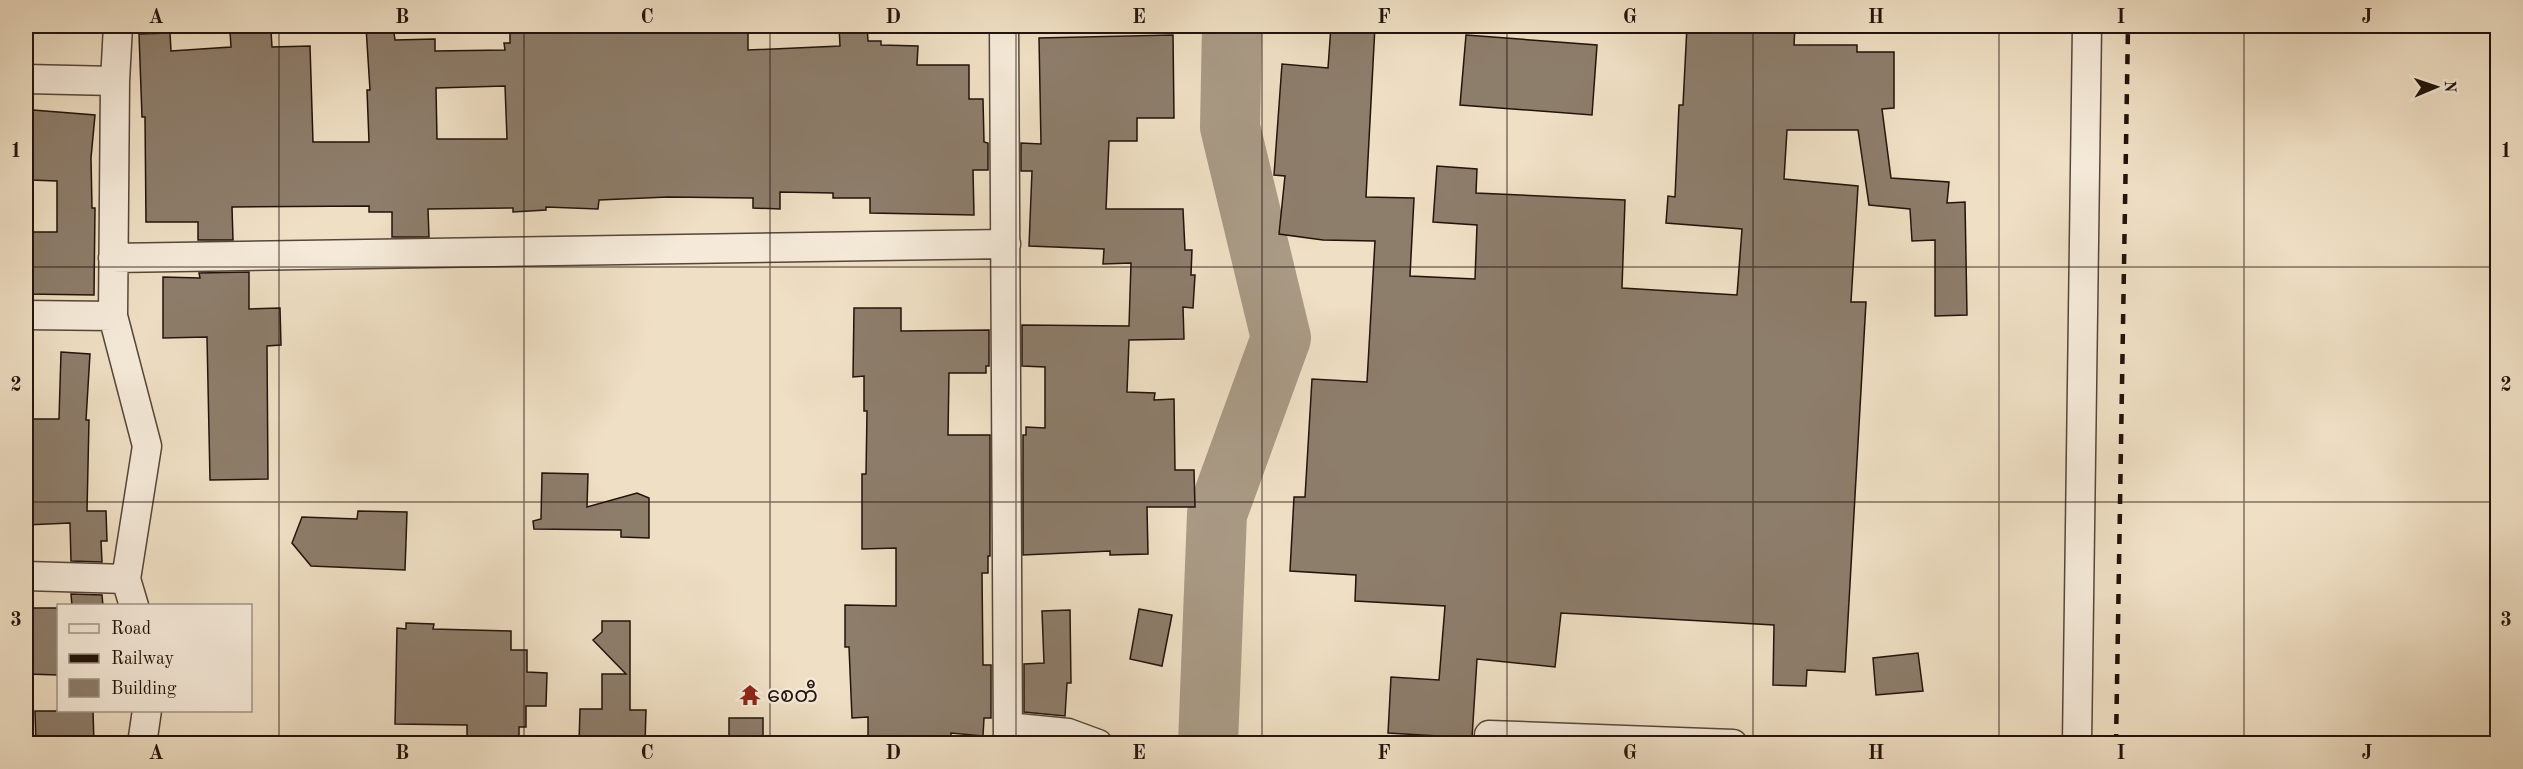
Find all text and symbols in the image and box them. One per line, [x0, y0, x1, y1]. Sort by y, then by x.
text: A [148, 8, 164, 28]
text: B [395, 8, 409, 28]
text: C [640, 8, 654, 28]
text: D [885, 8, 901, 28]
text: E [1132, 8, 1146, 28]
text: F [1377, 8, 1391, 28]
text: G [1623, 8, 1637, 28]
text: H [1868, 8, 1884, 28]
text: I [2117, 8, 2125, 28]
text: J [2362, 8, 2373, 28]
north arrow [2406, 57, 2466, 117]
text: N [2441, 80, 2457, 94]
text: 1 [10, 142, 22, 162]
text: 1 [2500, 142, 2512, 162]
text: 2 [10, 376, 22, 396]
text: 2 [2500, 376, 2512, 396]
legend [57, 604, 252, 712]
text: 3 [10, 611, 22, 631]
text: 3 [2500, 611, 2512, 631]
text: Road [111, 620, 151, 638]
text: Railway [111, 650, 174, 668]
place label: စေတီ [767, 679, 818, 707]
text: Building [111, 680, 177, 698]
temple icon: စေတီ [738, 683, 762, 707]
text: A [148, 744, 164, 764]
text: B [395, 744, 409, 764]
text: C [640, 744, 654, 764]
text: D [885, 744, 901, 764]
text: E [1132, 744, 1146, 764]
text: F [1377, 744, 1391, 764]
text: G [1623, 744, 1637, 764]
text: H [1868, 744, 1884, 764]
text: I [2117, 744, 2125, 764]
text: J [2362, 744, 2373, 764]

